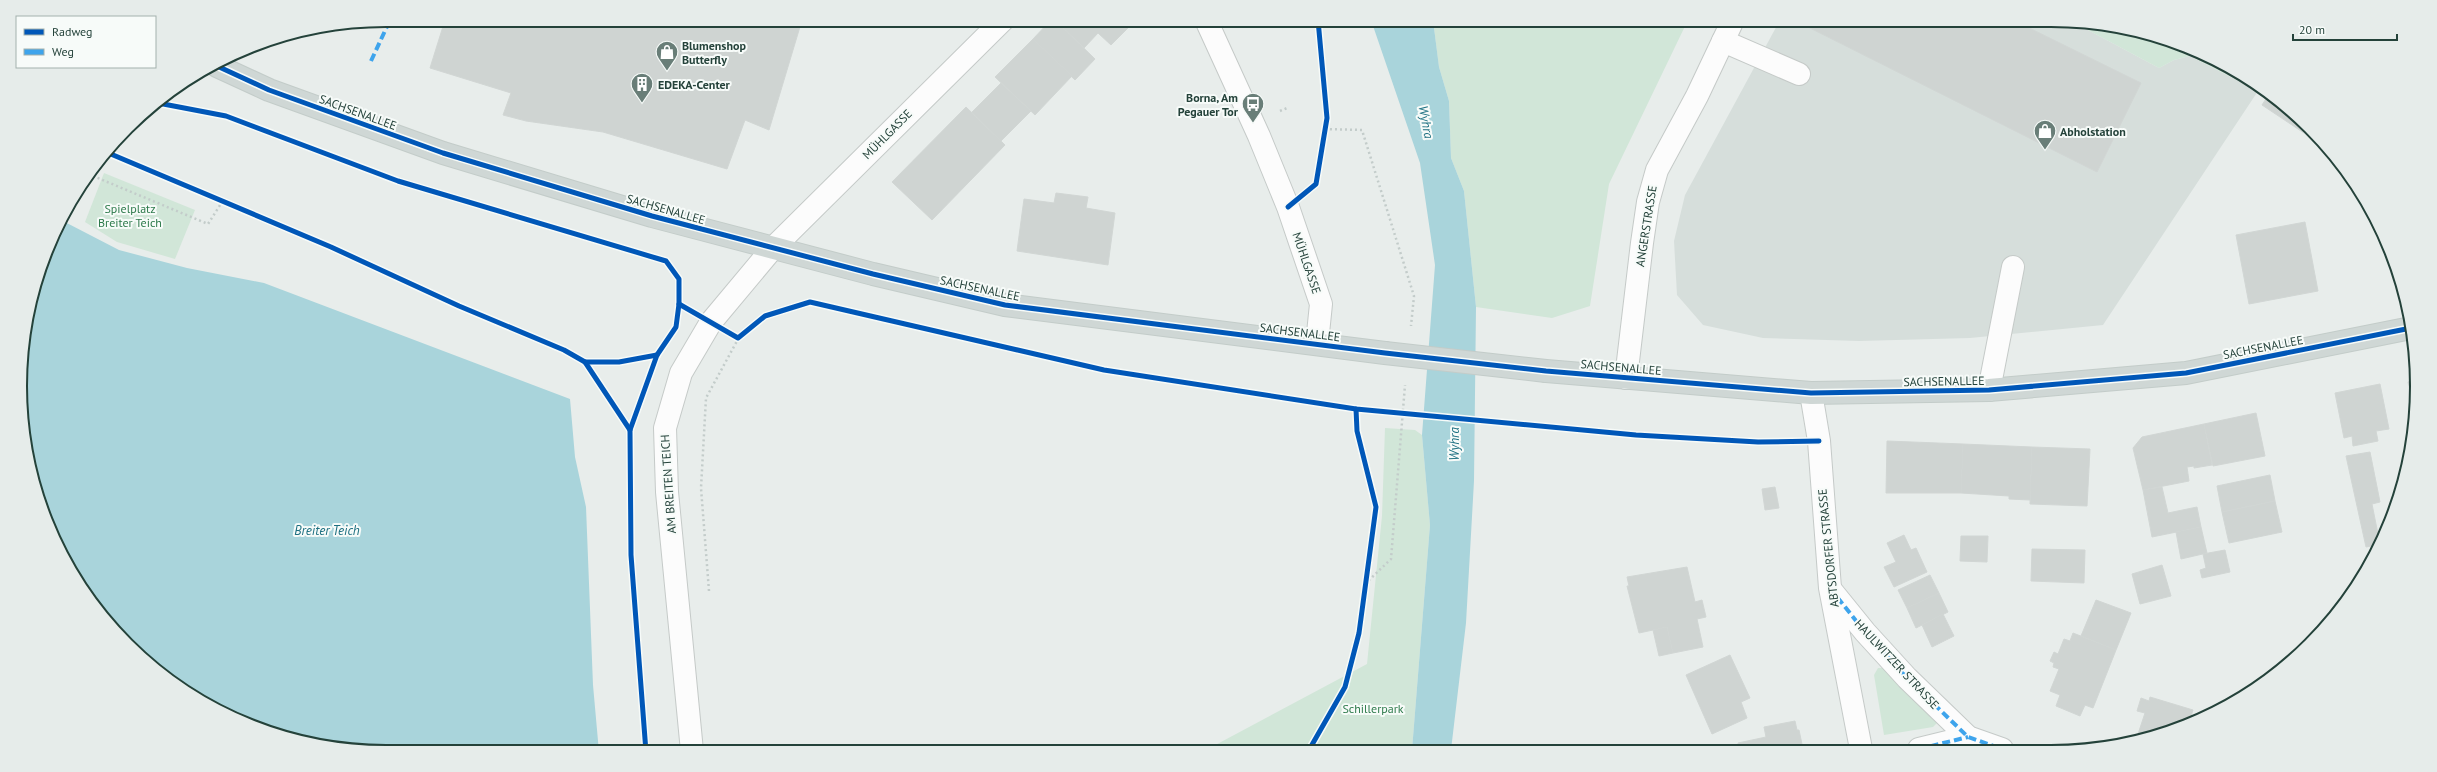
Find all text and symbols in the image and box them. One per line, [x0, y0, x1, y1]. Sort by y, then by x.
legend [16, 16, 156, 68]
scale bar [2293, 16, 2397, 42]
text: 20 m [2299, 22, 2325, 37]
text: Radweg [52, 24, 93, 39]
place label: Blumenshop Butterfly [682, 38, 746, 67]
shop icon: Blumenshop Butterfly [654, 39, 680, 72]
text: Weg [52, 44, 74, 59]
building icon: EDEKA-Center [629, 71, 655, 104]
place label: EDEKA-Center [658, 77, 731, 92]
place label: Borna, Am Pegauer Tor [1178, 90, 1239, 119]
street label: SACHSENALLEE [317, 91, 399, 133]
bus stop icon: Borna, Am Pegauer Tor [1240, 91, 1266, 124]
water label: Wyhra [1414, 104, 1438, 141]
street label: MÜHLGASSE [859, 106, 915, 162]
shop icon: Abholstation [2032, 118, 2058, 151]
place label: Abholstation [2060, 124, 2126, 139]
street label: ANGERSTRASSE [1632, 184, 1660, 268]
street label: SACHSENALLEE [625, 191, 707, 227]
park label: Spielplatz Breiter Teich [98, 201, 162, 230]
street label: MÜHLGASSE [1289, 230, 1325, 296]
street label: SACHSENALLEE [939, 272, 1021, 304]
street label: SACHSENALLEE [1259, 320, 1341, 344]
street label: SACHSENALLEE [2222, 332, 2304, 362]
street label: SACHSENALLEE [1580, 356, 1662, 378]
street label: SACHSENALLEE [1903, 373, 1985, 389]
water label: Wyhra [1446, 427, 1463, 461]
street label: AM BREITEN TEICH [657, 434, 679, 534]
street label: ABTSDORFER STRASSE [1814, 488, 1842, 608]
water label: Breiter Teich [294, 522, 360, 539]
street label: HAULWITZER STRASSE [1851, 616, 1943, 712]
park label: Schillerpark [1342, 701, 1404, 716]

